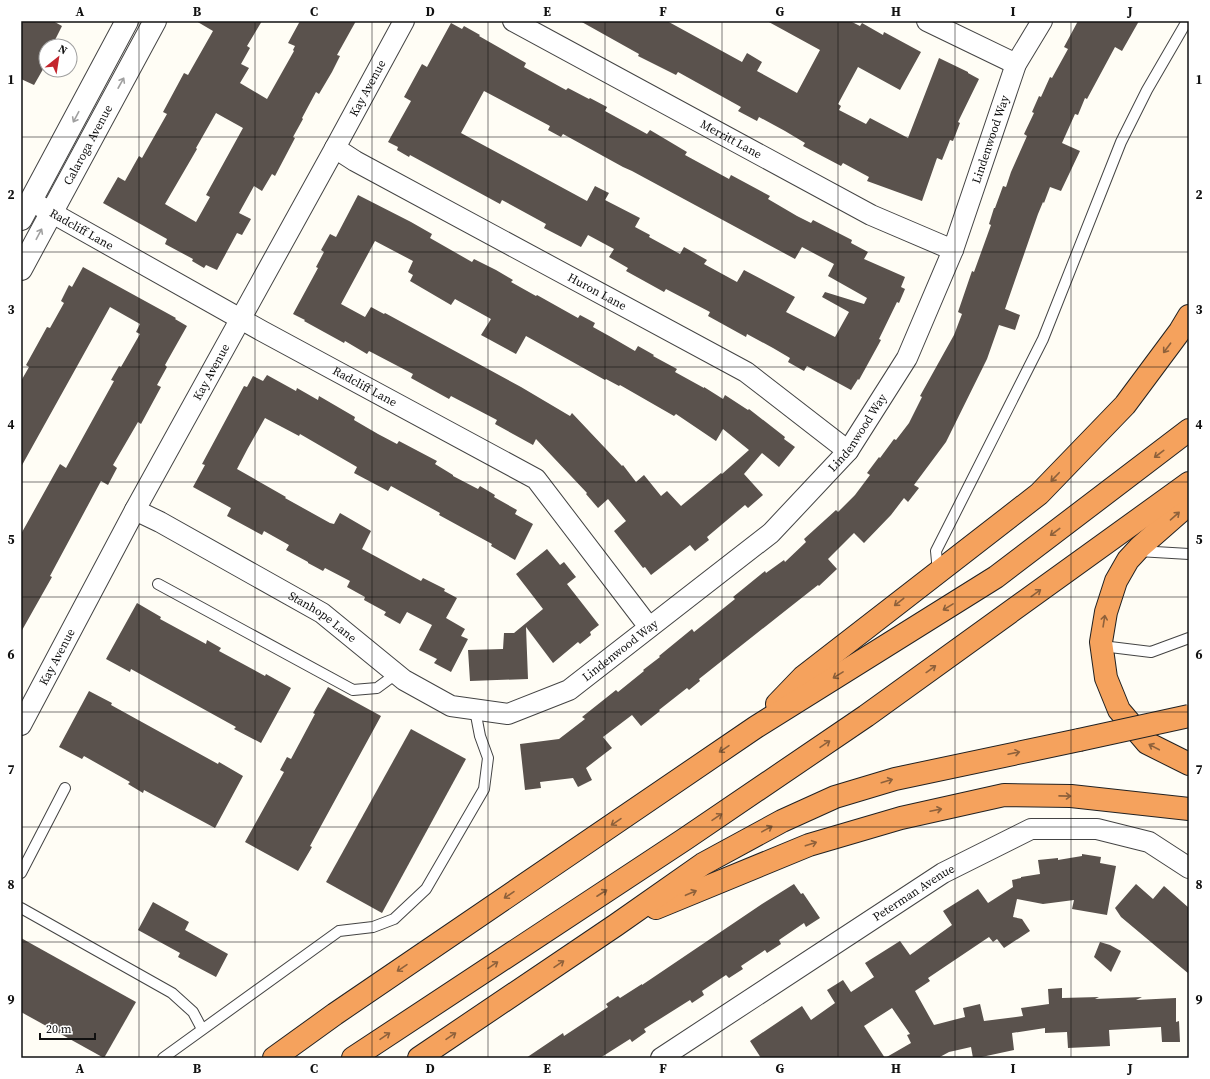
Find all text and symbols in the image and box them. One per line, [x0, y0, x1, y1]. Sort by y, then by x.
text: A [76, 3, 85, 20]
text: B [193, 3, 202, 20]
text: C [310, 3, 318, 20]
text: D [425, 3, 435, 20]
text: E [543, 3, 551, 20]
text: F [659, 3, 667, 20]
text: G [776, 3, 785, 20]
text: H [891, 3, 901, 20]
text: I [1010, 3, 1016, 20]
text: J [1126, 3, 1133, 20]
north arrow [38, 38, 78, 78]
text: N [56, 41, 70, 58]
street label: Kay Avenue [346, 57, 389, 119]
text: 1 [7, 71, 15, 88]
text: 1 [1195, 71, 1203, 88]
one-way arrow [118, 77, 126, 89]
street label: Lindenwood Way [968, 92, 1013, 185]
street label: Calaroga Avenue [60, 102, 116, 188]
one-way arrow [72, 111, 80, 123]
street label: Merritt Lane [697, 116, 765, 162]
text: 2 [7, 186, 15, 203]
text: 2 [1195, 186, 1203, 203]
street label: Radcliff Lane [47, 205, 116, 254]
one-way arrow [36, 229, 44, 241]
street label: Huron Lane [565, 269, 629, 314]
text: 3 [7, 301, 15, 318]
text: 3 [1195, 301, 1203, 318]
street label: Kay Avenue [189, 341, 233, 403]
one-way arrow [1163, 342, 1171, 353]
street label: Radcliff Lane [330, 363, 400, 410]
street label: Lindenwood Way [825, 390, 891, 475]
text: 4 [7, 416, 15, 433]
text: 4 [1195, 416, 1203, 433]
one-way arrow [1153, 450, 1164, 458]
one-way arrow [1050, 472, 1060, 482]
one-way arrow [1170, 511, 1180, 521]
one-way arrow [1049, 528, 1060, 537]
text: 5 [7, 531, 15, 548]
text: 5 [1195, 531, 1203, 548]
street label: Stanhope Lane [286, 588, 360, 646]
one-way arrow [1031, 589, 1042, 597]
one-way arrow [894, 598, 905, 606]
one-way arrow [942, 603, 954, 611]
street label: Lindenwood Way [579, 615, 662, 685]
one-way arrow [1100, 615, 1108, 628]
street label: Kay Avenue [35, 626, 79, 688]
text: 6 [7, 646, 15, 663]
text: 6 [1195, 646, 1203, 663]
one-way arrow [925, 665, 936, 673]
one-way arrow [832, 672, 844, 680]
one-way arrow [819, 740, 830, 748]
one-way arrow [1148, 743, 1160, 750]
one-way arrow [718, 744, 729, 753]
one-way arrow [1008, 749, 1021, 757]
text: 7 [7, 761, 15, 778]
text: 7 [1195, 761, 1203, 778]
one-way arrow [881, 777, 894, 784]
one-way arrow [1058, 792, 1071, 799]
one-way arrow [930, 805, 943, 813]
one-way arrow [711, 813, 722, 821]
one-way arrow [611, 818, 622, 826]
one-way arrow [761, 825, 773, 832]
one-way arrow [805, 840, 817, 848]
street label: Peterman Avenue [870, 860, 957, 925]
text: 8 [7, 876, 15, 893]
text: 8 [1195, 876, 1203, 893]
one-way arrow [596, 889, 607, 897]
one-way arrow [684, 889, 696, 897]
one-way arrow [504, 891, 515, 899]
one-way arrow [553, 959, 565, 967]
one-way arrow [488, 961, 499, 969]
one-way arrow [396, 964, 407, 973]
text: 9 [7, 991, 15, 1008]
text: 9 [1195, 991, 1203, 1008]
scale bar [40, 1015, 95, 1041]
text: 20 m [46, 1021, 72, 1037]
one-way arrow [379, 1032, 391, 1040]
one-way arrow [445, 1032, 456, 1040]
text: A [76, 1060, 85, 1077]
text: B [193, 1060, 202, 1077]
text: C [310, 1060, 318, 1077]
text: D [425, 1060, 435, 1077]
text: E [543, 1060, 551, 1077]
text: F [659, 1060, 667, 1077]
text: G [776, 1060, 785, 1077]
text: H [891, 1060, 901, 1077]
text: I [1010, 1060, 1016, 1077]
text: J [1126, 1060, 1133, 1077]

